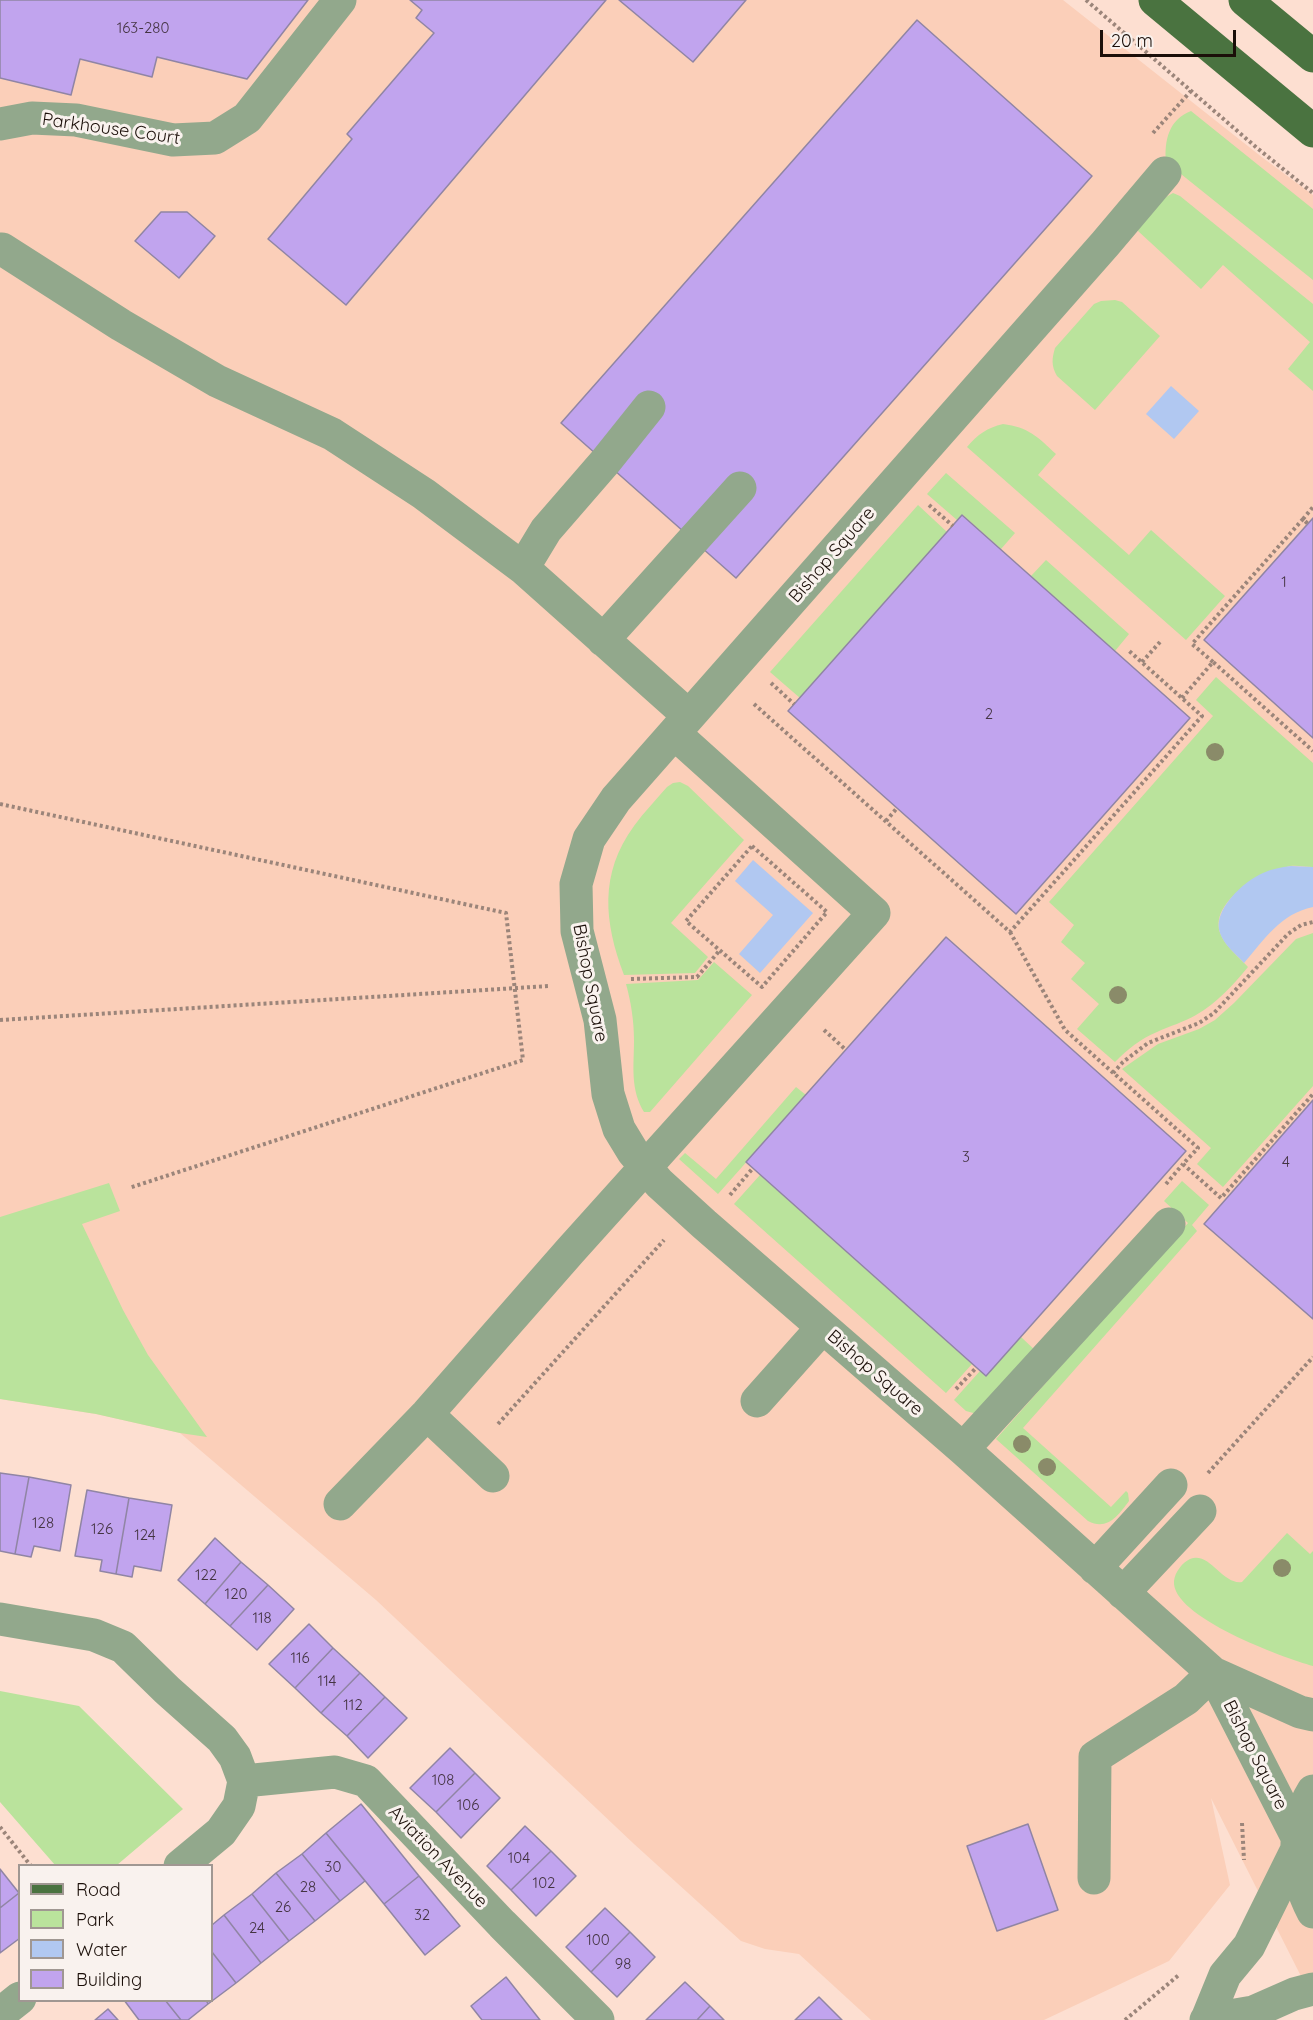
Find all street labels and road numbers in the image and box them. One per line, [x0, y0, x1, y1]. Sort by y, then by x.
street label: Parkhouse Court [41, 109, 181, 149]
street label: Bishop Square [785, 503, 879, 607]
street label: Bishop Square [568, 922, 612, 1044]
street label: Bishop Square [823, 1326, 927, 1420]
street label: Bishop Square [1218, 1697, 1292, 1813]
street label: Aviation Avenue [384, 1802, 492, 1912]

